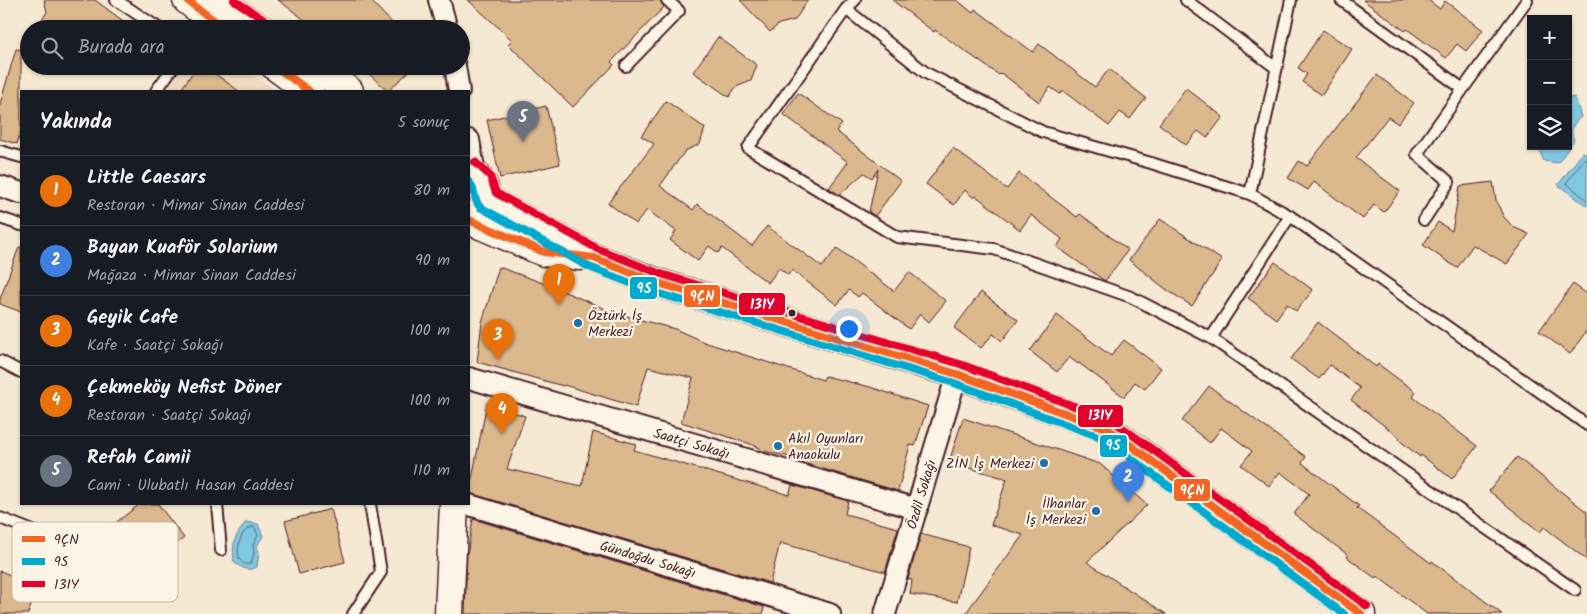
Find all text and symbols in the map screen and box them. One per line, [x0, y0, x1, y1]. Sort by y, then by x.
map controls [1527, 15, 1572, 150]
button: + [1527, 15, 1572, 60]
search box [20, 20, 470, 75]
text: Burada ara [78, 33, 165, 63]
icon: search [38, 34, 66, 62]
button: − [1527, 60, 1572, 105]
pin: 5 [507, 101, 539, 142]
button: layers [1527, 105, 1572, 150]
text: Yakında [40, 106, 112, 139]
text: 5 sonuç [398, 110, 450, 135]
text: Little Caesars [87, 163, 206, 193]
text: 1 [54, 178, 58, 203]
text: 80 m [413, 178, 450, 203]
text: Restoran · Mimar Sinan Caddesi [87, 193, 304, 218]
text: Bayan Kuaför Solarium [87, 233, 278, 263]
text: 2 [51, 248, 61, 273]
text: 90 m [415, 248, 450, 273]
text: Mağaza · Mimar Sinan Caddesi [87, 263, 296, 288]
pin: 1 [543, 264, 575, 305]
line badge: 9S [629, 276, 658, 300]
text: 9S [637, 278, 652, 300]
line badge: 9ÇN [683, 284, 721, 308]
text: 9ÇN [690, 286, 715, 308]
line badge: 131Y [738, 292, 786, 316]
text: 131Y [750, 294, 775, 316]
text: Geyik Cafe [87, 303, 178, 333]
place label: Öztürk İş Merkezi [588, 305, 642, 343]
unlabelled marker [787, 308, 797, 318]
your location [836, 316, 862, 342]
marker: Öztürk İş Merkezi [572, 317, 584, 329]
text: 3 [52, 318, 60, 343]
text: 100 m [410, 318, 450, 343]
pin: 3 [482, 319, 514, 360]
text: Kafe · Saatçi Sokağı [87, 333, 223, 358]
text: Çekmeköy Nefist Döner [87, 373, 281, 403]
text: 4 [52, 388, 60, 413]
text: 100 m [410, 388, 450, 413]
pin: 4 [486, 393, 518, 434]
text: Restoran · Saatçi Sokağı [87, 403, 251, 428]
line badge: 131Y [1077, 404, 1124, 428]
text: 131Y [1088, 405, 1113, 427]
street label: Saatçi Sokağı [651, 423, 732, 466]
place label: Akıl Oyunları Anaokulu [788, 428, 864, 466]
line badge: 9S [1099, 434, 1128, 458]
text: 9S [1106, 435, 1121, 457]
marker: Akıl Oyunları Anaokulu [772, 440, 784, 452]
text: Refah Camii [87, 443, 191, 473]
place label: ZİN İş Merkezi [946, 453, 1035, 475]
street label: Özdil Sokağı [901, 457, 943, 532]
marker: ZİN İş Merkezi [1038, 457, 1050, 469]
text: 5 [52, 458, 60, 483]
text: 110 m [413, 458, 450, 483]
pin: 2 [1112, 461, 1144, 502]
text: Cami · Ulubatlı Hasan Caddesi [87, 473, 293, 498]
line badge: 9ÇN [1173, 478, 1211, 502]
text: 9ÇN [1180, 480, 1205, 502]
place label: İlhanlar İş Merkezi [1026, 493, 1087, 531]
marker: İlhanlar İş Merkezi [1090, 505, 1102, 517]
legend [12, 522, 178, 602]
text: 9ÇN [54, 529, 79, 551]
street label: Gündoğdu Sokağı [597, 535, 699, 585]
text: 9S [54, 551, 69, 573]
text: 131Y [54, 574, 80, 596]

